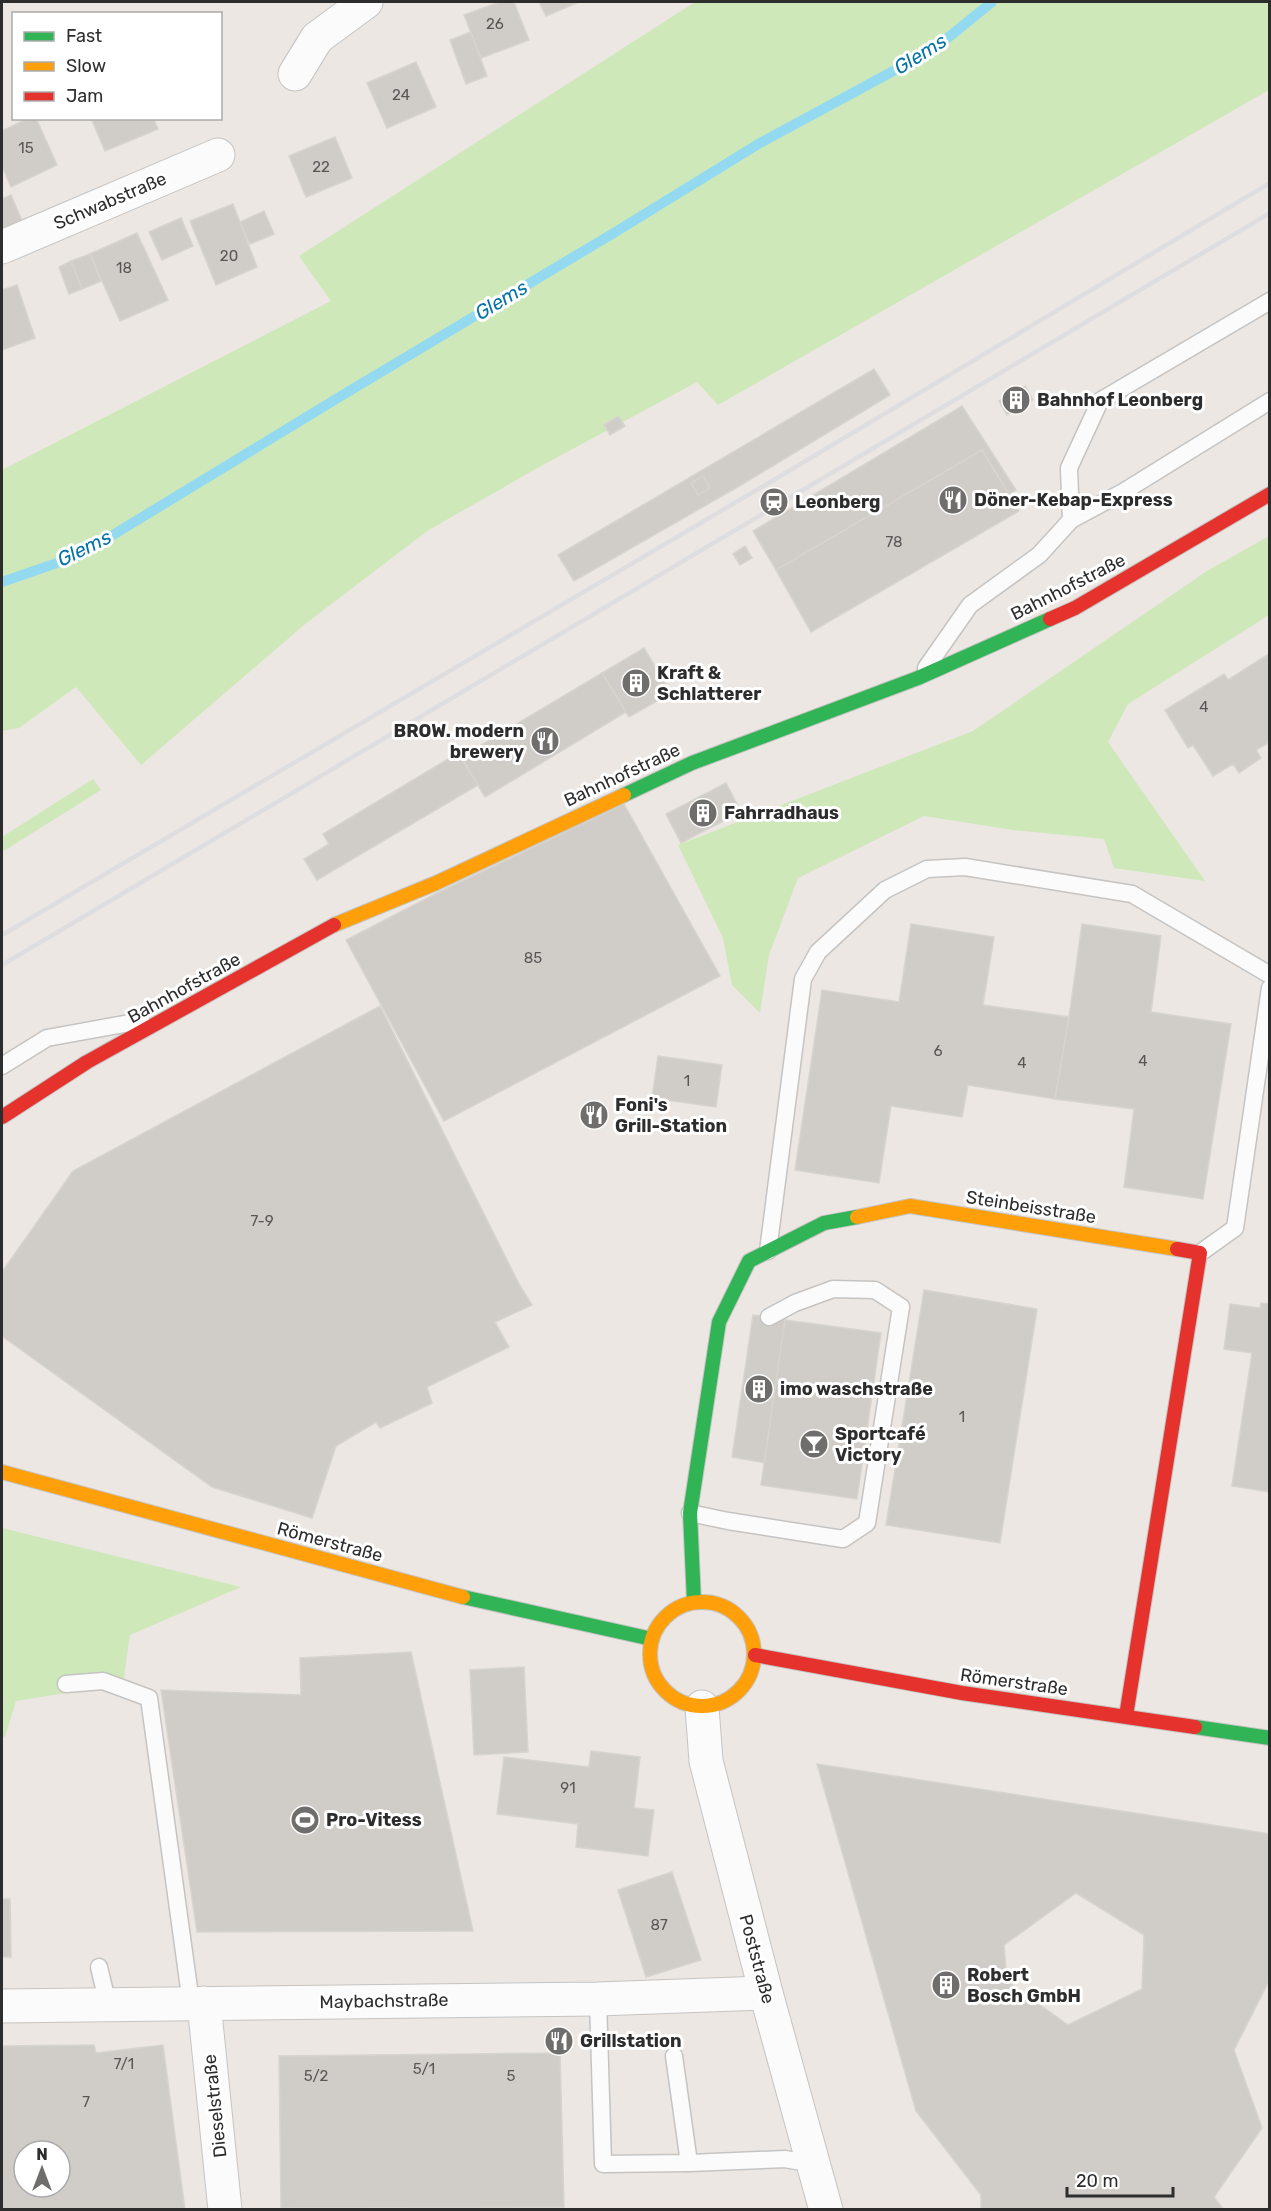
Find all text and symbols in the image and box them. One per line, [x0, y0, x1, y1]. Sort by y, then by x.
legend [12, 12, 222, 120]
house number: 26 [486, 15, 504, 33]
text: Fast [66, 25, 102, 47]
water label: Glems [889, 29, 951, 79]
text: Slow [66, 55, 106, 77]
text: Jam [66, 85, 103, 107]
house number: 24 [392, 86, 410, 104]
house number: 15 [18, 139, 34, 157]
house number: 22 [312, 158, 330, 176]
street label: Schwabstraße [50, 167, 170, 235]
house number: 20 [220, 247, 238, 265]
house number: 18 [116, 259, 132, 277]
water label: Glems [470, 275, 532, 325]
building icon: Bahnhof Leonberg [1000, 384, 1032, 416]
place label: Bahnhof Leonberg [1037, 389, 1203, 411]
restaurant icon: Döner-Kebap-Express [937, 484, 969, 516]
station icon: Leonberg [758, 486, 790, 518]
place label: Döner-Kebap-Express [974, 489, 1173, 511]
place label: Leonberg [795, 491, 880, 513]
water label: Glems [53, 525, 115, 571]
house number: 78 [885, 533, 903, 551]
street label: Bahnhofstraße [1007, 549, 1129, 625]
place label: Kraft & Schlatterer [657, 662, 761, 705]
building icon: Kraft & Schlatterer [620, 667, 652, 699]
house number: 4 [1199, 698, 1209, 716]
place label: BROW. modern brewery [394, 720, 524, 763]
restaurant icon: BROW. modern brewery [529, 725, 561, 757]
street label: Bahnhofstraße [561, 739, 683, 811]
building icon: Fahrradhaus [687, 797, 719, 829]
place label: Fahrradhaus [724, 802, 839, 824]
street label: Bahnhofstraße [124, 948, 244, 1028]
house number: 85 [524, 949, 542, 967]
house number: 6 [933, 1042, 943, 1060]
house number: 4 [1138, 1052, 1148, 1070]
house number: 4 [1017, 1054, 1027, 1072]
house number: 1 [684, 1072, 690, 1090]
place label: Foni's Grill-Station [615, 1094, 727, 1137]
restaurant icon: Foni's Grill-Station [578, 1099, 610, 1131]
street label: Steinbeisstraße [964, 1186, 1098, 1228]
house number: 7-9 [250, 1212, 274, 1230]
building icon: imo waschstraße [743, 1373, 775, 1405]
place label: imo waschstraße [780, 1378, 933, 1400]
house number: 1 [959, 1408, 965, 1426]
place label: Sportcafé Victory [835, 1423, 926, 1466]
bar icon: Sportcafé Victory [798, 1428, 830, 1460]
street label: Römerstraße [275, 1517, 385, 1567]
street label: Römerstraße [959, 1664, 1069, 1700]
house number: 91 [560, 1779, 576, 1797]
sports icon: Pro-Vitess [289, 1804, 321, 1836]
place label: Pro-Vitess [326, 1809, 422, 1831]
street label: Poststraße [735, 1912, 779, 2006]
house number: 87 [650, 1916, 668, 1934]
place label: Robert Bosch GmbH [967, 1964, 1081, 2007]
building icon: Robert Bosch GmbH [930, 1969, 962, 2001]
street label: Maybachstraße [319, 1989, 449, 2013]
restaurant icon: Grillstation [543, 2025, 575, 2057]
place label: Grillstation [580, 2030, 682, 2052]
street label: Dieselstraße [199, 2053, 231, 2159]
house number: 7/1 [114, 2055, 134, 2073]
house number: 5/1 [413, 2060, 435, 2078]
house number: 5/2 [304, 2067, 329, 2085]
house number: 5 [507, 2067, 516, 2085]
house number: 7 [82, 2093, 90, 2111]
north arrow [12, 2139, 72, 2199]
text: N [36, 2145, 48, 2164]
scale bar [1067, 2160, 1174, 2198]
text: 20 m [1076, 2170, 1118, 2192]

